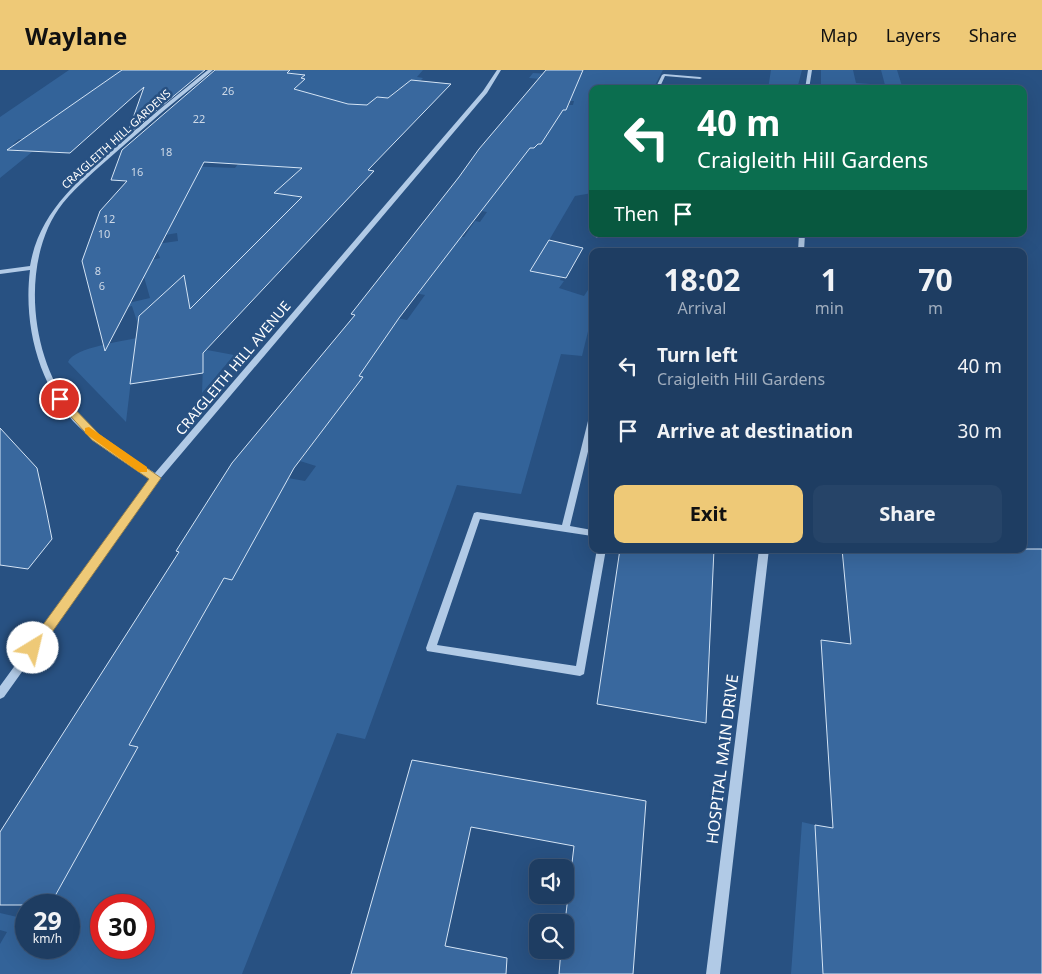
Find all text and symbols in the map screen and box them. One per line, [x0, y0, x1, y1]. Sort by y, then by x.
text: Waylane [25, 19, 127, 52]
text: Map [820, 23, 858, 47]
text: Layers [886, 23, 941, 47]
text: Share [969, 23, 1017, 47]
house number: 26 [222, 83, 234, 98]
street label: CRAIGLEITH HILL GARDENS [58, 86, 173, 192]
text: 40 m [697, 99, 780, 146]
icon: left [614, 105, 679, 170]
house number: 22 [193, 111, 205, 126]
house number: 18 [160, 144, 172, 159]
text: Craigleith Hill Gardens [697, 144, 928, 174]
house number: 16 [131, 164, 143, 179]
icon: arrive [669, 200, 697, 228]
text: Then [614, 201, 659, 227]
house number: 12 [103, 211, 115, 226]
house number: 10 [98, 226, 110, 241]
text: 18:02 [663, 259, 740, 300]
text: 1 [821, 259, 838, 300]
text: 70 [918, 259, 953, 300]
house number: 8 [95, 263, 101, 278]
house number: 6 [99, 278, 105, 293]
street label: CRAIGLEITH HILL AVENUE [171, 297, 294, 439]
text: Arrival [678, 297, 726, 319]
text: min [815, 297, 844, 319]
text: m [928, 297, 943, 319]
text: Turn left [657, 342, 738, 368]
icon: left [614, 352, 642, 380]
text: 40 m [958, 353, 1002, 379]
text: Craigleith Hill Gardens [657, 368, 825, 390]
pin [39, 378, 81, 420]
icon: arrive [46, 385, 74, 413]
icon: arrive [614, 417, 642, 445]
text: Arrive at destination [657, 418, 853, 444]
text: 30 m [958, 418, 1002, 444]
button: Exit [614, 485, 803, 543]
button: Share [813, 485, 1002, 543]
position arrow [6, 621, 58, 673]
street label: HOSPITAL MAIN DRIVE [701, 673, 743, 845]
map controls [529, 859, 574, 959]
button: sound [529, 859, 574, 904]
speed limit sign: 30 [90, 894, 155, 959]
text: 29 [33, 903, 62, 937]
button: search [529, 914, 574, 959]
text: km/h [33, 930, 62, 947]

